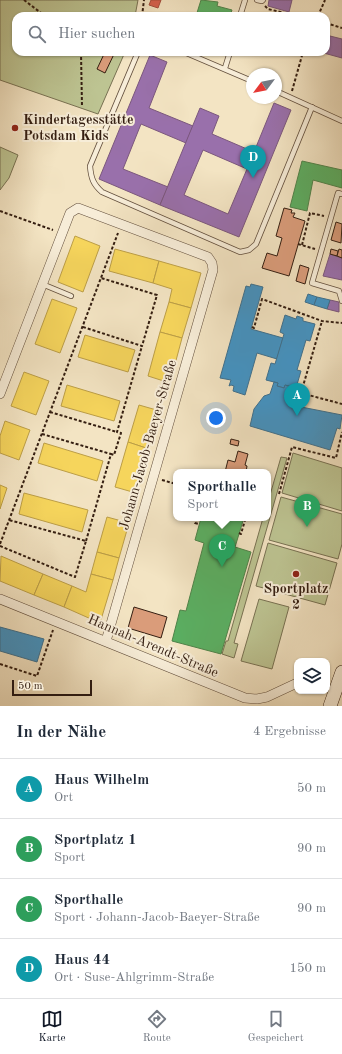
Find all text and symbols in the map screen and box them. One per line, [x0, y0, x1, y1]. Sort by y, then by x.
search box [12, 12, 330, 56]
icon: search [26, 23, 48, 45]
text: Hier suchen [58, 27, 135, 42]
north arrow [246, 68, 282, 104]
place label: Kindertagesstätte Potsdam Kids [23, 113, 134, 143]
marker: Kindertagesstätte Potsdam Kids [10, 123, 20, 133]
pin: D [240, 145, 266, 178]
street label: Johann-Jacob-Baeyer-Straße [117, 358, 179, 532]
pin: A [284, 383, 310, 416]
your location [206, 408, 226, 428]
popup [173, 469, 271, 521]
text: Sporthalle [187, 480, 257, 495]
pin: B [294, 494, 320, 527]
text: Sport [187, 498, 218, 511]
pin: C [209, 534, 235, 567]
marker: Sportplatz 2 [291, 569, 301, 579]
place label: Sportplatz 2 [263, 582, 329, 612]
street label: Hannah-Arendt-Straße [86, 612, 220, 680]
map controls [294, 658, 330, 694]
button: layers [294, 658, 330, 694]
scale bar [12, 678, 92, 697]
text: 50 m [18, 681, 43, 692]
text: In der Nähe [16, 724, 106, 741]
text: 4 Ergebnisse [253, 725, 326, 738]
text: Haus Wilhelm [54, 773, 149, 788]
text: A [24, 782, 34, 795]
text: 50 m [297, 782, 326, 795]
text: Ort [54, 791, 73, 804]
text: Sportplatz 1 [54, 833, 137, 848]
text: B [24, 842, 34, 855]
text: 90 m [297, 842, 326, 855]
text: Sport [54, 851, 85, 864]
text: Sporthalle [54, 893, 123, 908]
text: C [25, 902, 33, 915]
text: 90 m [297, 902, 326, 915]
text: Sport · Johann-Jacob-Baeyer-Straße [54, 911, 260, 924]
text: Haus 44 [54, 953, 110, 968]
text: D [24, 962, 34, 975]
text: 150 m [289, 962, 326, 975]
text: Ort · Suse-Ahlgrimm-Straße [54, 971, 214, 984]
tab: Karte [39, 1008, 66, 1046]
tab: Route [143, 1008, 171, 1046]
tab: Gespeichert [248, 1008, 303, 1046]

